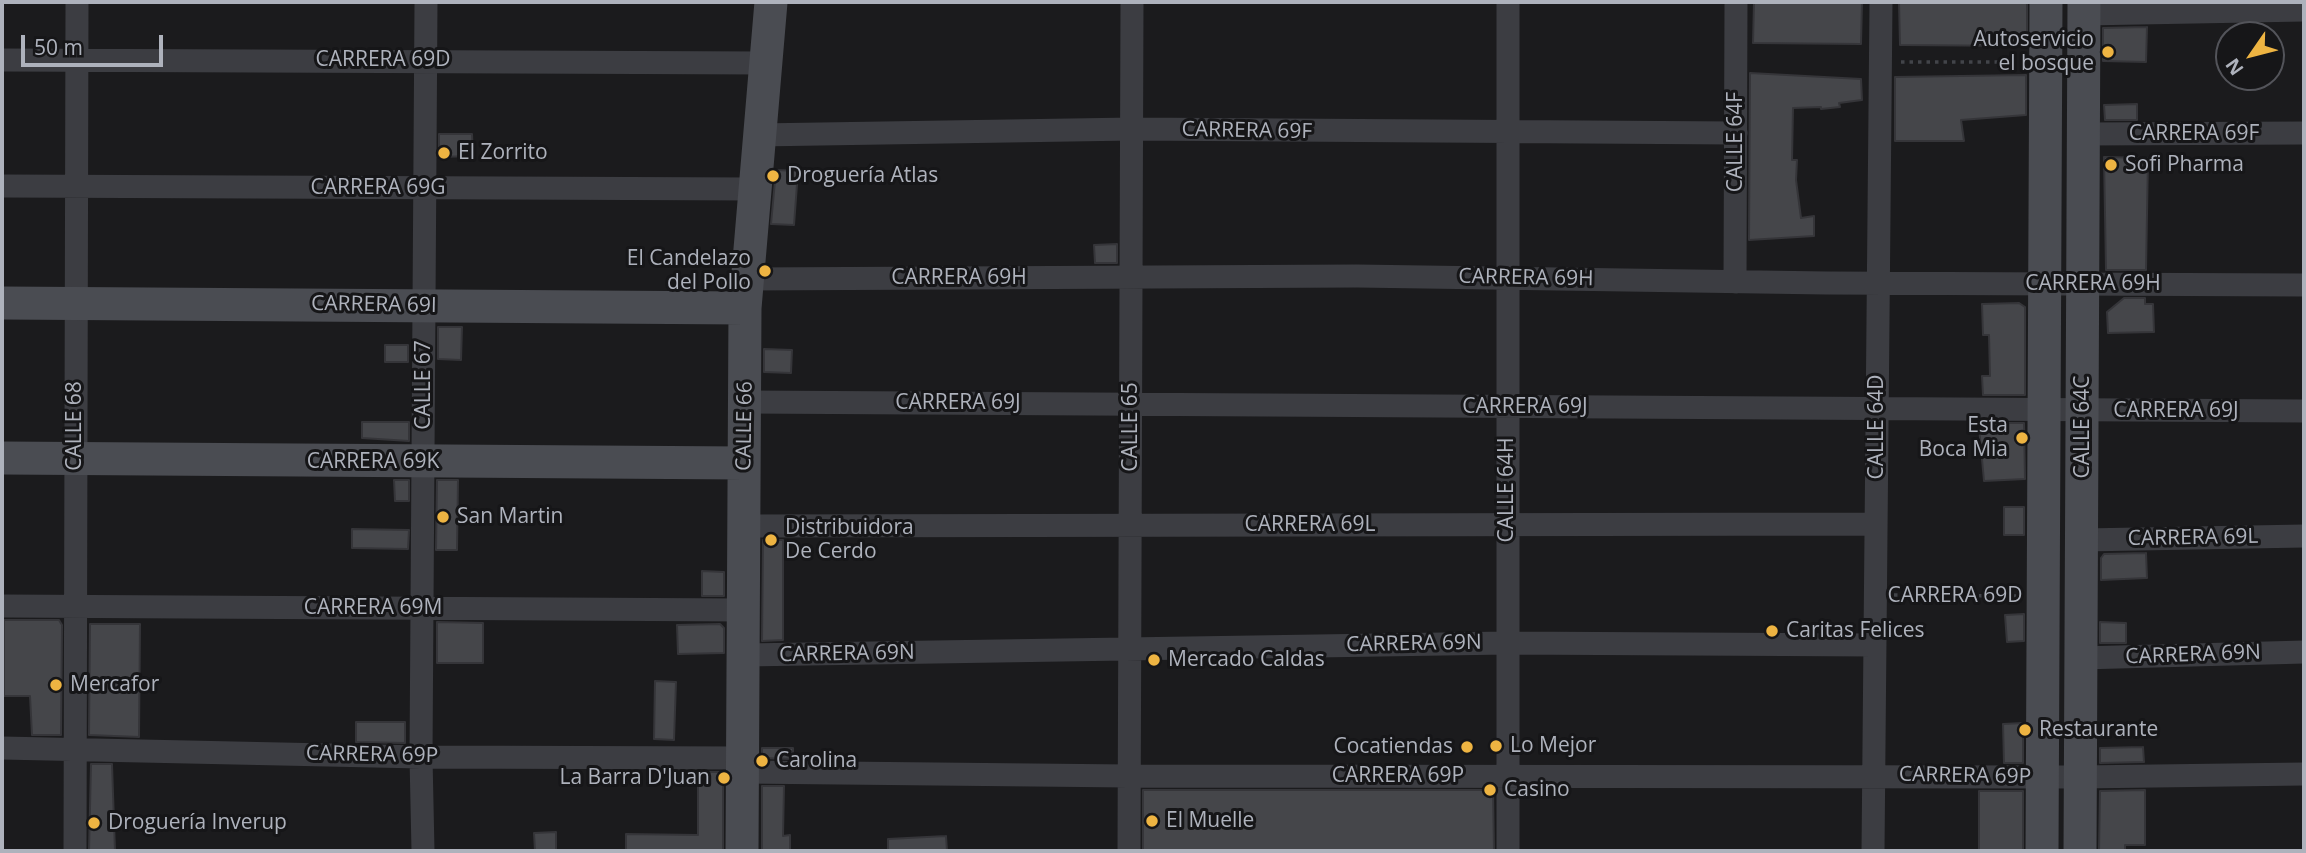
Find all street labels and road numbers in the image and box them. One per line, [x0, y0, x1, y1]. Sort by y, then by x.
street label: CARRERA 69D [315, 47, 451, 73]
street label: CALLE 64F [1723, 92, 1749, 192]
street label: CARRERA 69F [1181, 117, 1313, 145]
street label: CARRERA 69F [2129, 121, 2259, 147]
street label: CARRERA 69G [310, 175, 446, 201]
street label: CARRERA 69H [1458, 264, 1594, 292]
street label: CARRERA 69H [891, 265, 1027, 291]
street label: CARRERA 69H [2025, 271, 2161, 297]
street label: CARRERA 69I [311, 291, 437, 319]
street label: CALLE 67 [411, 340, 437, 430]
street label: CALLE 64D [1864, 375, 1890, 479]
street label: CALLE 64C [2070, 376, 2096, 478]
street label: CALLE 68 [62, 381, 88, 471]
street label: CALLE 66 [732, 381, 758, 471]
street label: CALLE 65 [1118, 382, 1144, 472]
street label: CARRERA 69J [895, 390, 1021, 416]
street label: CARRERA 69J [1462, 394, 1588, 420]
street label: CARRERA 69J [2113, 398, 2239, 424]
street label: CALLE 64H [1494, 437, 1520, 543]
street label: CARRERA 69K [307, 449, 439, 475]
street label: CARRERA 69L [1245, 512, 1375, 538]
street label: CARRERA 69L [2127, 524, 2259, 552]
street label: CARRERA 69D [1887, 583, 2023, 609]
street label: CARRERA 69M [304, 595, 442, 621]
street label: CARRERA 69N [1346, 630, 1482, 658]
street label: CARRERA 69N [779, 640, 915, 668]
street label: CARRERA 69N [2125, 640, 2261, 670]
street label: CARRERA 69P [306, 741, 438, 769]
street label: CARRERA 69P [1899, 762, 2031, 790]
street label: CARRERA 69P [1332, 763, 1464, 789]

